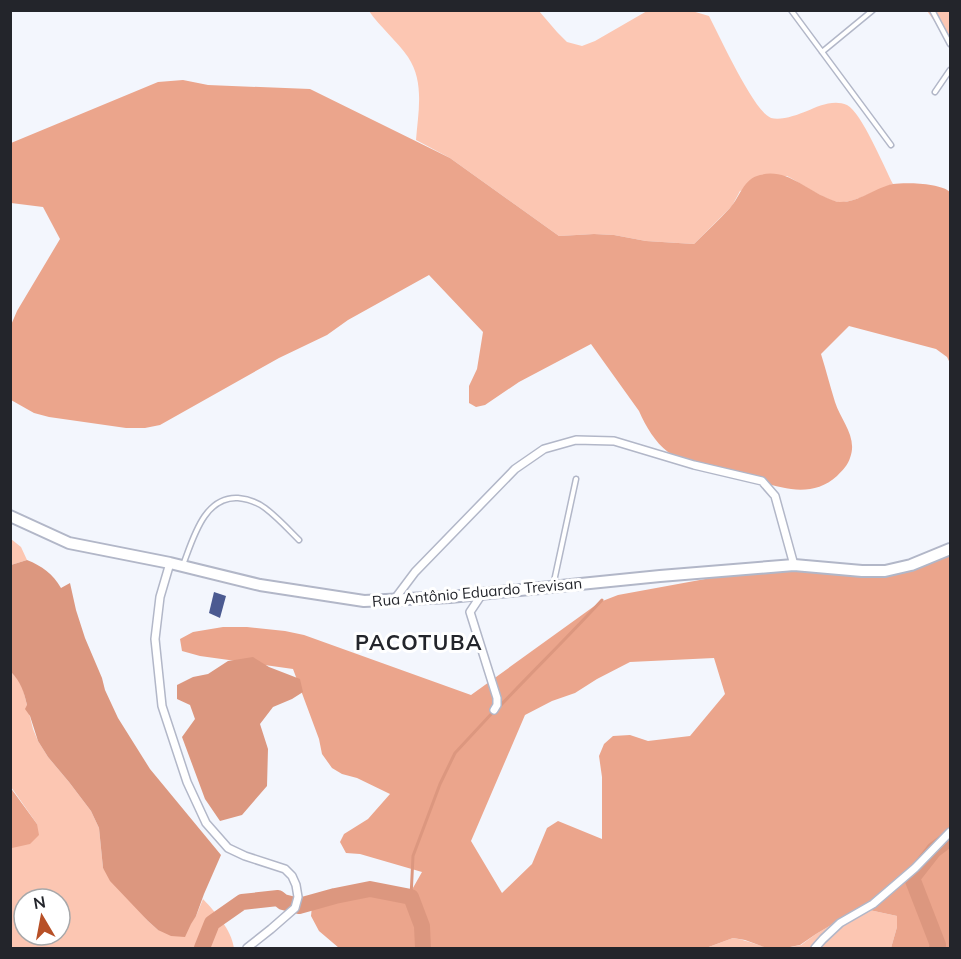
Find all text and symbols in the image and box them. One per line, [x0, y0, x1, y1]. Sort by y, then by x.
street label: Rua Antônio Eduardo Trevisan [371, 573, 583, 611]
district label: PACOTUBA [355, 629, 483, 655]
north arrow [12, 887, 72, 947]
text: N [32, 891, 47, 913]

